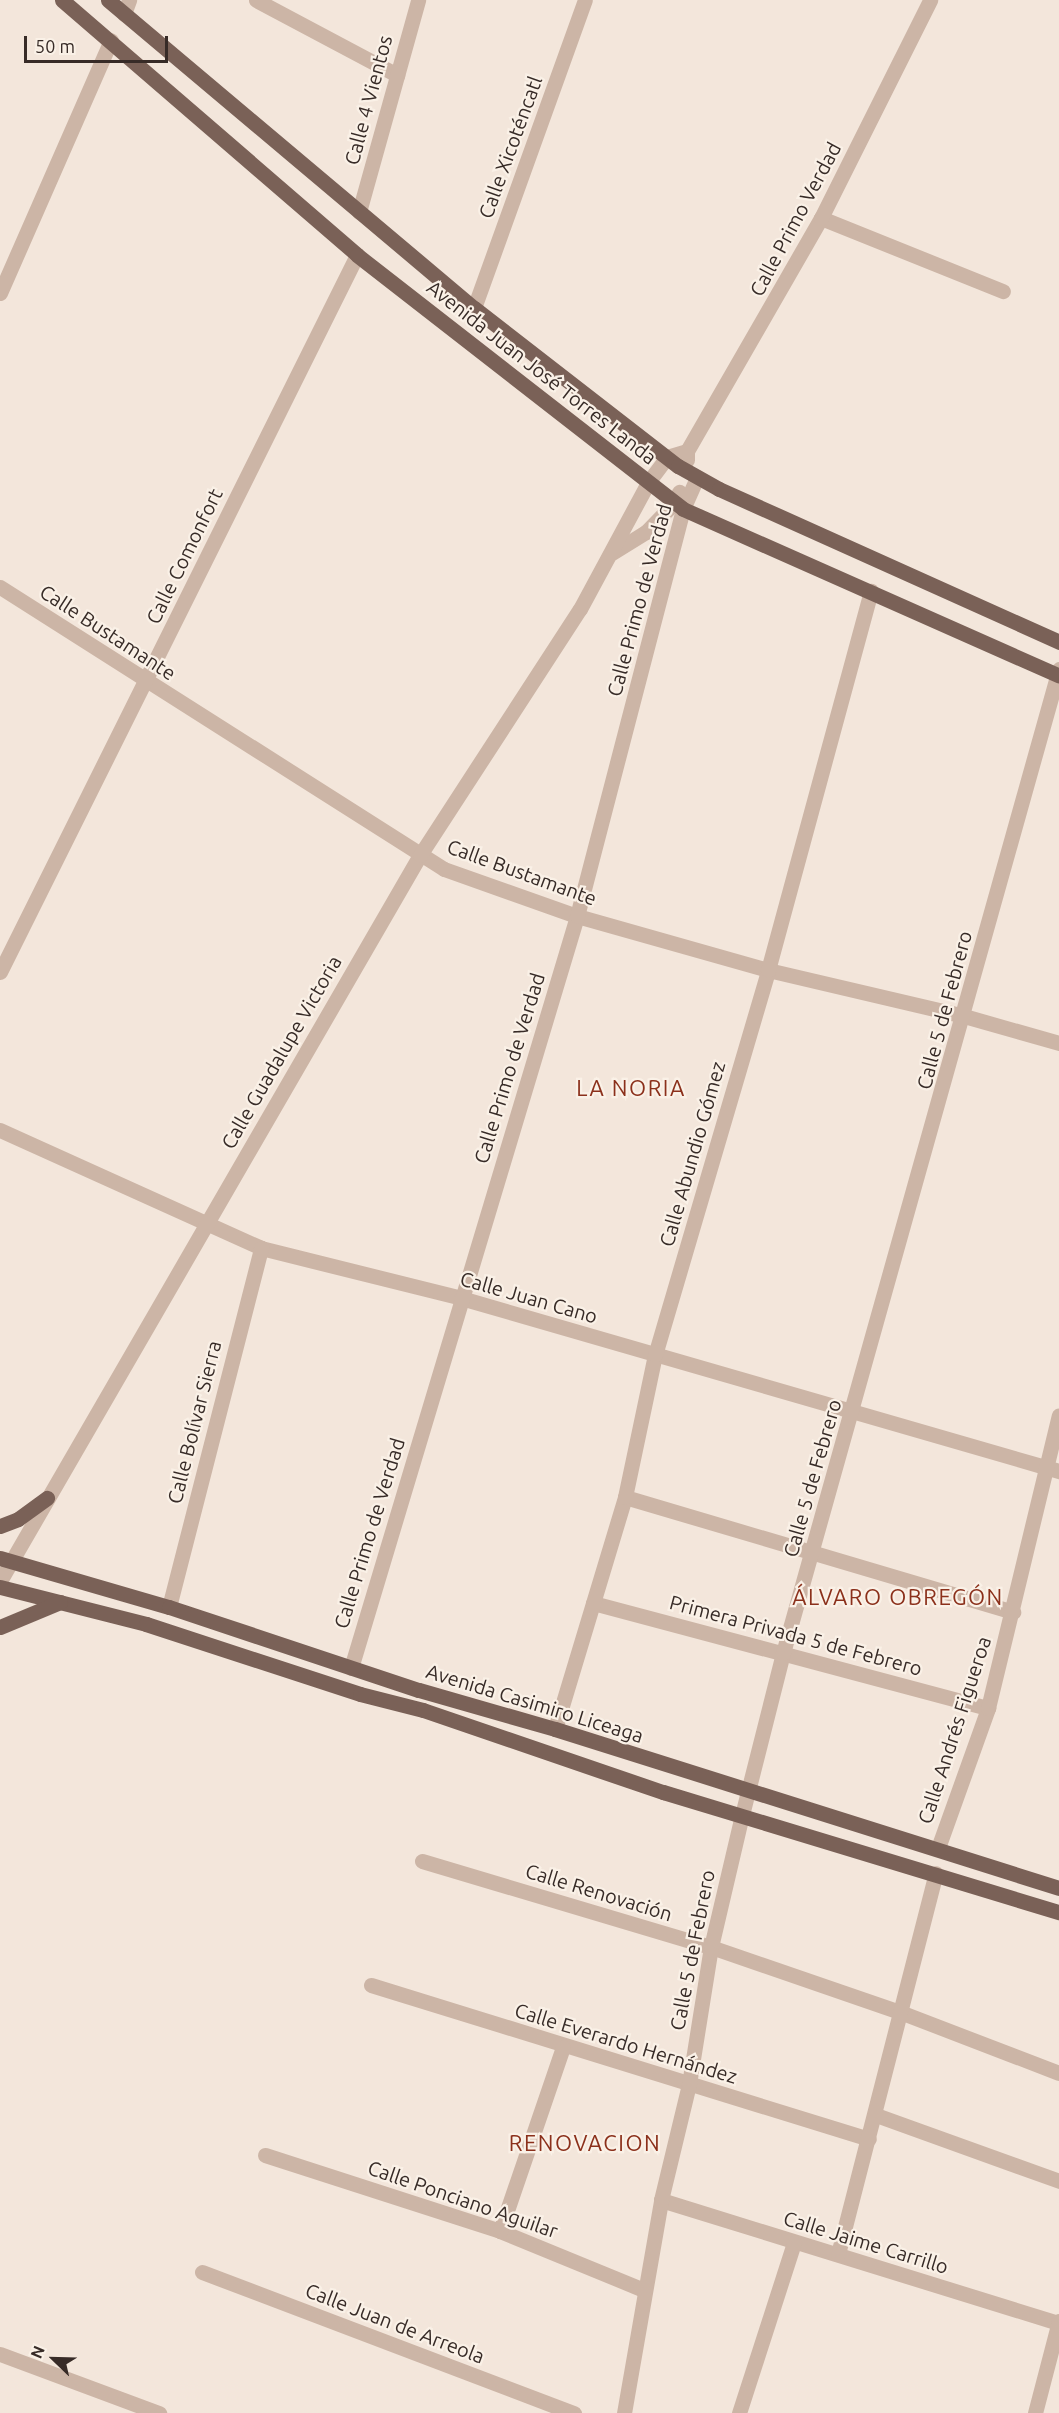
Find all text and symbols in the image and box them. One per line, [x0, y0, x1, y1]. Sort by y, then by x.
scale bar [27, 24, 171, 62]
street label: Calle 4 Vientos [339, 32, 397, 168]
text: 50 m [35, 36, 75, 56]
street label: Calle Xicoténcatl [473, 73, 547, 221]
street label: Calle Primo Verdad [744, 138, 846, 300]
street label: Avenida Juan José Torres Landa [422, 275, 662, 469]
street label: Calle Comonfort [141, 484, 227, 628]
street label: Calle Primo de Verdad [602, 501, 676, 699]
street label: Calle Bustamante [35, 579, 181, 685]
street label: Calle Bustamante [444, 834, 600, 910]
street label: Calle 5 de Febrero [911, 928, 977, 1092]
street label: Calle Guadalupe Victoria [216, 951, 346, 1153]
street label: Calle Primo de Verdad [469, 970, 549, 1166]
street label: Calle Abundio Gómez [654, 1059, 730, 1249]
district label: LA NORIA [576, 1075, 686, 1101]
street label: Calle Juan Cano [458, 1266, 600, 1328]
street label: Calle Bolívar Sierra [162, 1338, 226, 1506]
street label: Calle 5 de Febrero [778, 1396, 846, 1560]
street label: Calle Primo de Verdad [329, 1435, 409, 1631]
district label: ÁLVARO OBREGÓN [792, 1584, 1004, 1610]
street label: Primera Privada 5 de Febrero [667, 1590, 925, 1680]
street label: Calle Andrés Figueroa [912, 1633, 996, 1827]
street label: Avenida Casimiro Liceaga [424, 1659, 646, 1747]
street label: Calle Renovación [523, 1858, 675, 1926]
street label: Calle 5 de Febrero [665, 1868, 719, 2032]
street label: Calle Everardo Hernández [512, 1998, 740, 2088]
district label: RENOVACION [509, 2130, 661, 2156]
street label: Calle Ponciano Aguilar [365, 2155, 561, 2243]
street label: Calle Jaime Carrillo [781, 2205, 951, 2279]
street label: Calle Juan de Arreola [302, 2278, 488, 2368]
north arrow [24, 2329, 84, 2389]
text: N [27, 2343, 48, 2361]

